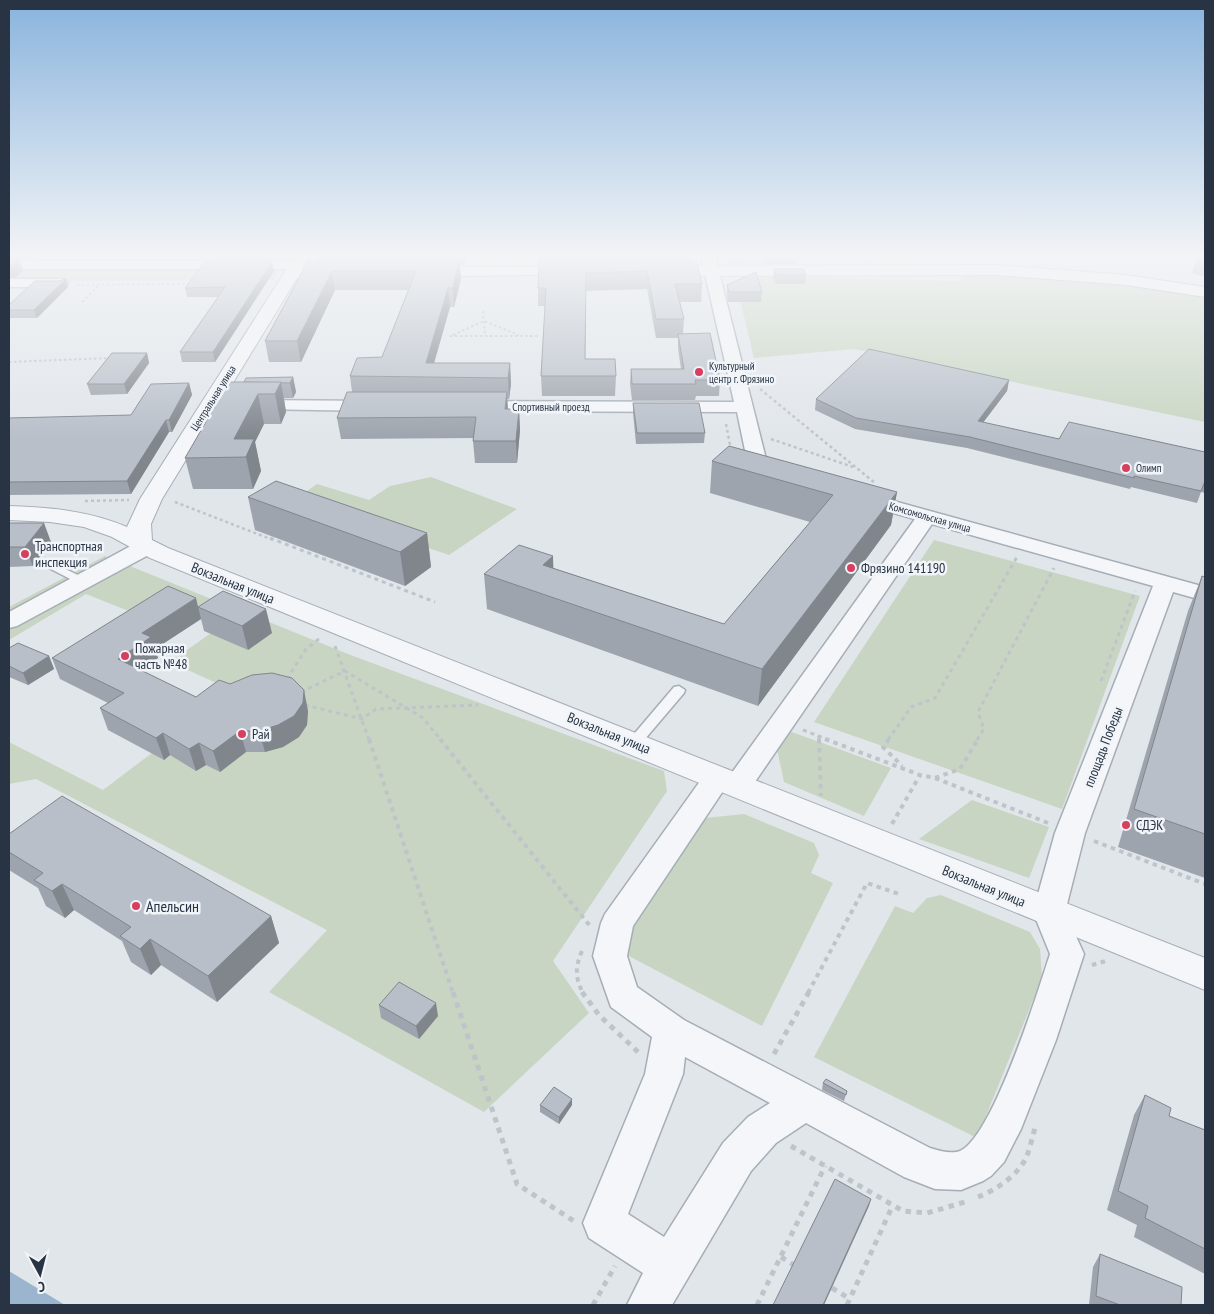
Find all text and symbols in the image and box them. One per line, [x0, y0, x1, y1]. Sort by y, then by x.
place label: Культурный центр г. Фрязино [709, 359, 774, 386]
street label: Центральная улица [187, 363, 239, 433]
marker: Культурный центр г. Фрязино [693, 366, 705, 378]
street label: Спортивный проезд [512, 400, 590, 414]
place label: Олимп [1136, 461, 1162, 475]
marker: Олимп [1120, 462, 1132, 474]
street label: Комсомольская улица [887, 499, 973, 535]
place label: Транспортная инспекция [35, 537, 102, 571]
marker: Транспортная инспекция [19, 548, 31, 560]
street label: Вокзальная улица [189, 558, 277, 608]
place label: Фрязино 141190 [861, 559, 945, 577]
marker: Фрязино 141190 [845, 562, 857, 574]
place label: Пожарная часть №48 [135, 639, 188, 673]
marker: Пожарная часть №48 [119, 650, 131, 662]
street label: площадь Победы [1079, 704, 1127, 790]
street label: Вокзальная улица [565, 708, 653, 758]
place label: Рай [252, 725, 270, 743]
marker: Рай [236, 728, 248, 740]
place label: СДЭК [1136, 816, 1163, 834]
marker: СДЭК [1120, 819, 1132, 831]
street label: Вокзальная улица [940, 861, 1028, 911]
place label: Апельсин [146, 896, 199, 916]
marker: Апельсин [130, 900, 142, 912]
north arrow [15, 1249, 65, 1299]
text: С [37, 1278, 46, 1296]

